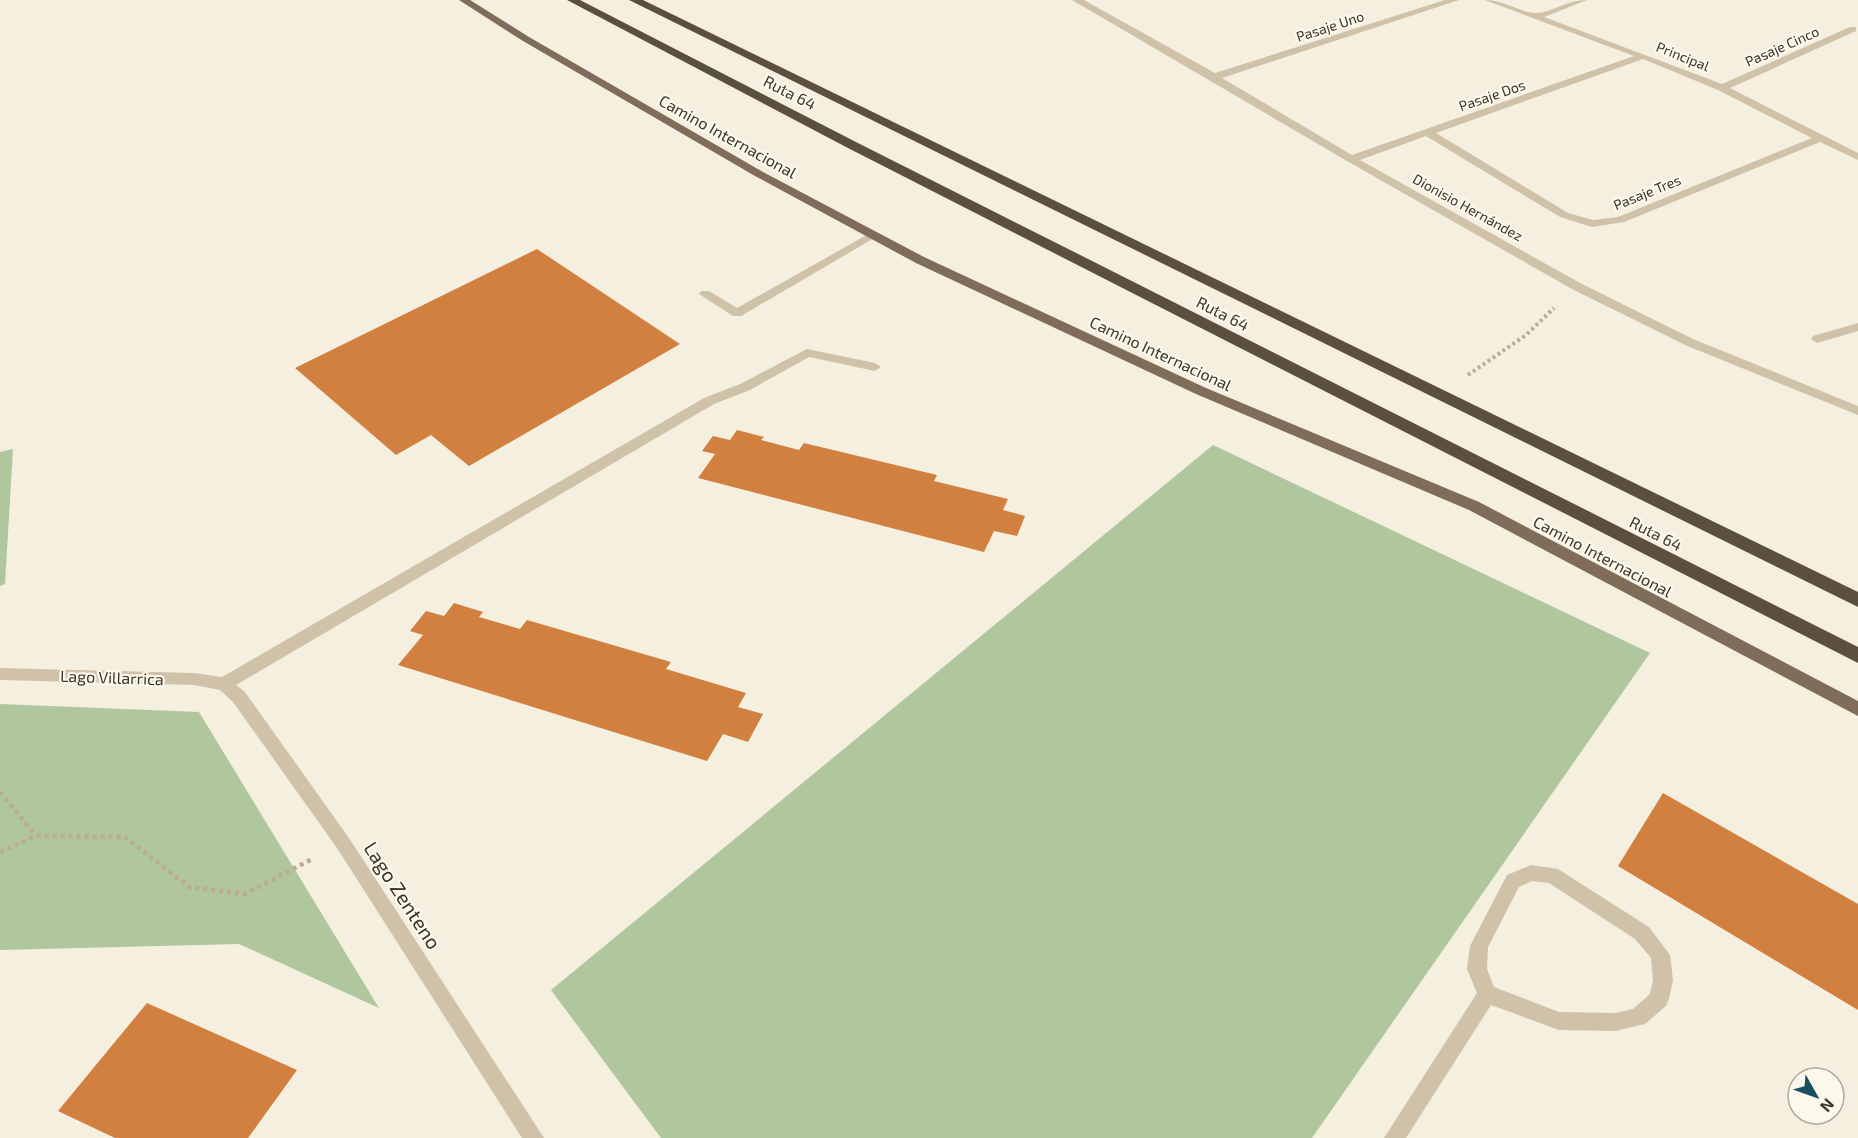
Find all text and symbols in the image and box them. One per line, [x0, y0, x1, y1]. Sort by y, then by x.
street label: Pasaje Uno [1294, 7, 1366, 45]
street label: Pasaje Cinco [1742, 22, 1822, 70]
street label: Principal [1654, 38, 1713, 75]
street label: Ruta 64 [761, 71, 820, 113]
street label: Pasaje Dos [1457, 76, 1527, 114]
street label: Camino Internacional [656, 90, 800, 182]
street label: Dionisio Hernández [1410, 170, 1526, 244]
street label: Pasaje Tres [1611, 171, 1683, 213]
street label: Ruta 64 [1194, 292, 1253, 334]
street label: Camino Internacional [1087, 312, 1235, 394]
street label: Camino Internacional [1530, 511, 1676, 601]
street label: Ruta 64 [1627, 512, 1686, 554]
street label: Lago Villarrica [60, 666, 164, 688]
street label: Lago Zenteno [359, 837, 447, 953]
north arrow [1786, 1066, 1846, 1126]
text: N [1817, 1095, 1839, 1116]

